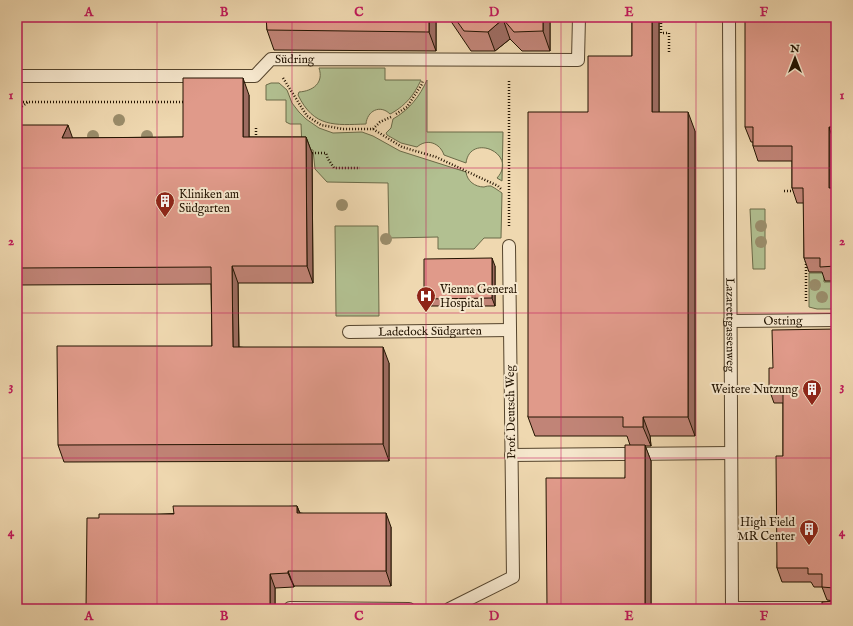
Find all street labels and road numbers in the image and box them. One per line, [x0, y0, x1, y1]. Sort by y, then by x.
street label: Südring [275, 52, 315, 67]
street label: Lazarettgassenweg [723, 278, 738, 373]
street label: Ostring [764, 313, 803, 328]
street label: Ladedock Südgarten [378, 323, 483, 339]
street label: Prof. Deutsch Weg [503, 364, 519, 459]

